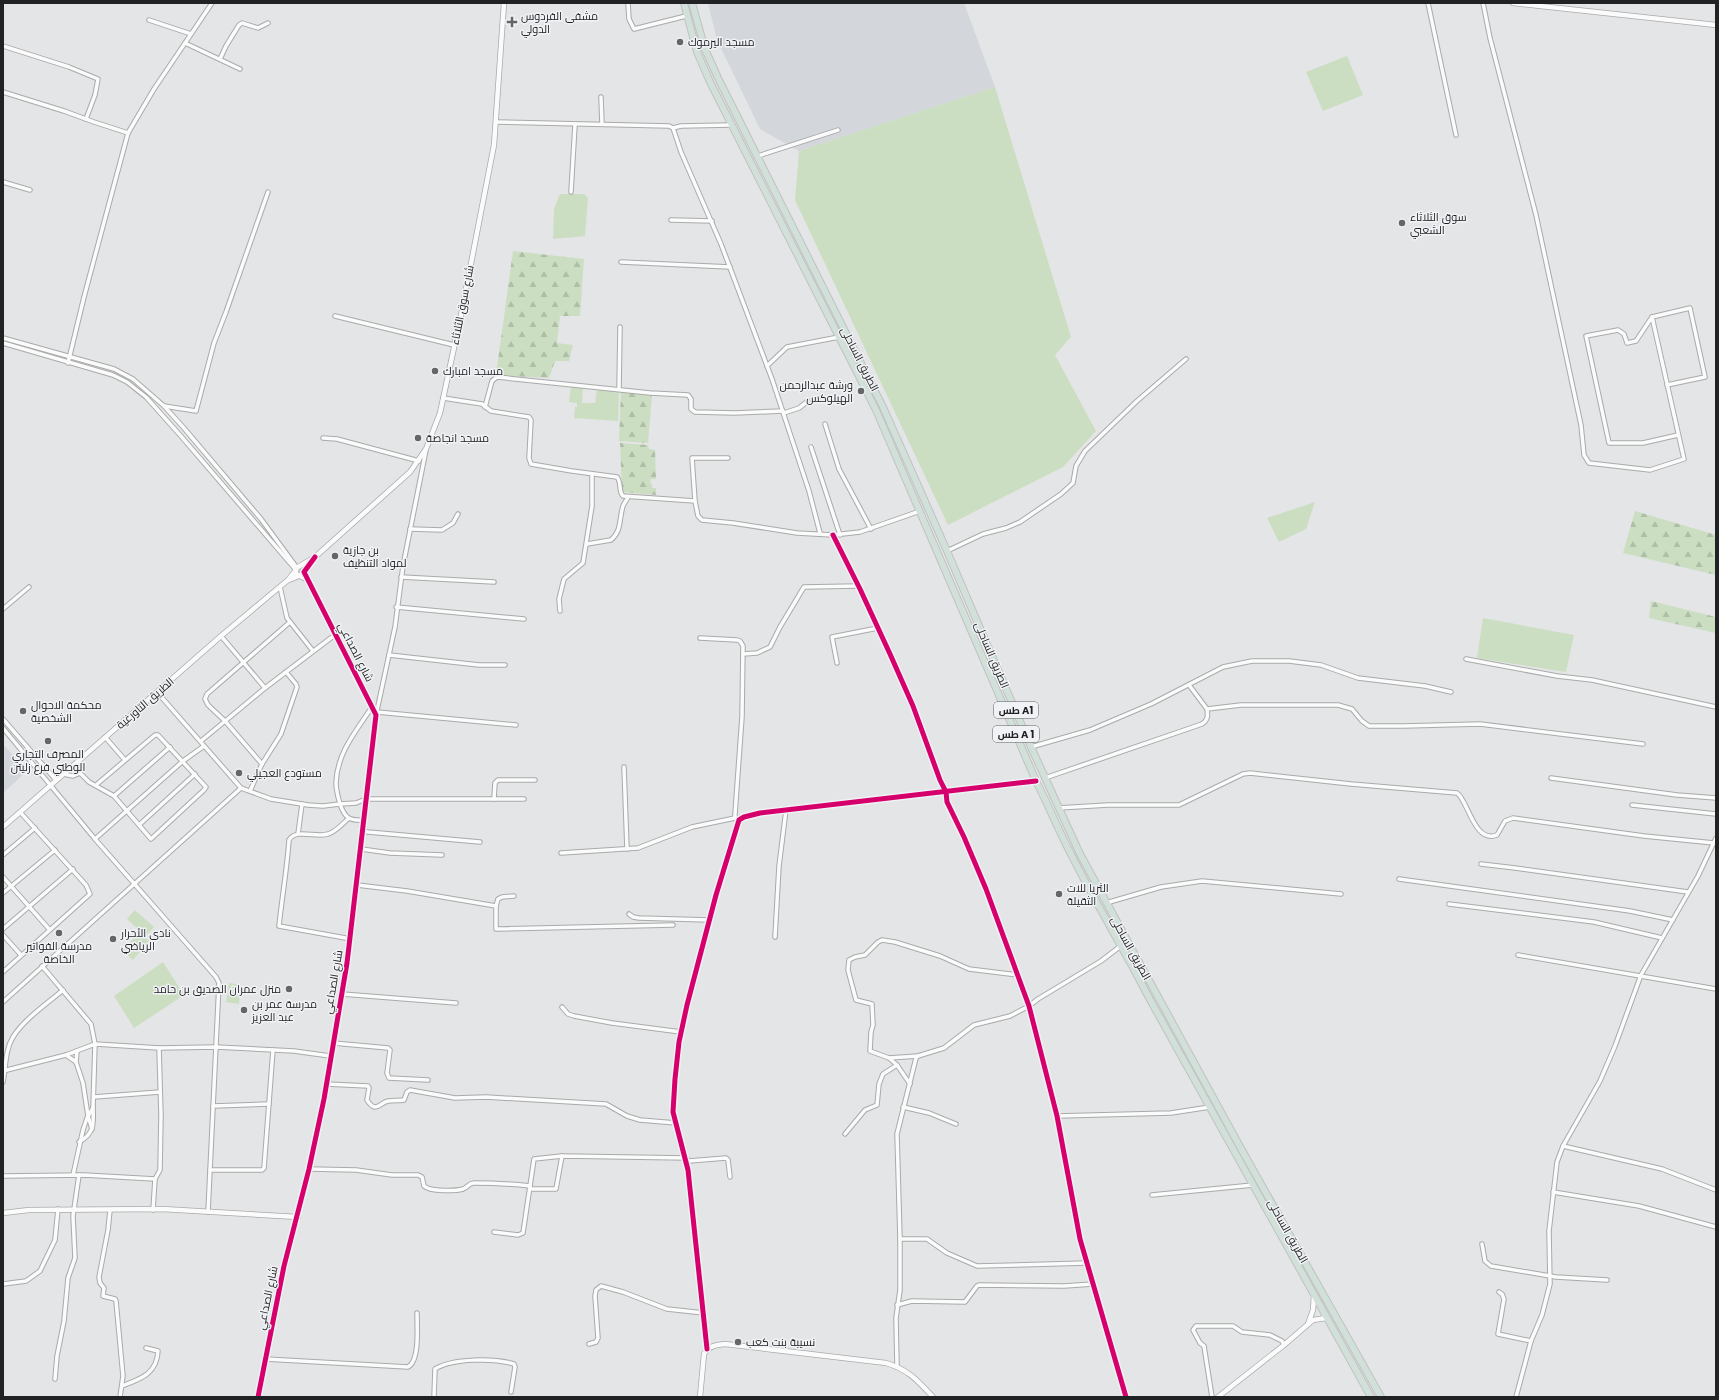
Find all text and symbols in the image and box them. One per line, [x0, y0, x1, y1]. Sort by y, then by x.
place label: مشفى الفردوس الدولي [521, 8, 598, 38]
marker: مشفى الفردوس الدولي [506, 16, 518, 28]
place label: مسجد اليرموك [688, 34, 755, 50]
marker: مسجد اليرموك [675, 37, 685, 47]
place label: سوق الثلاثاء الشعبي [1410, 209, 1467, 239]
marker: سوق الثلاثاء الشعبي [1397, 218, 1407, 228]
street label: شارع سوق الثلاثاء [446, 264, 478, 346]
street label: الطريق الساحلى [837, 324, 883, 394]
place label: مسجد امبارك [443, 363, 503, 379]
marker: مسجد امبارك [430, 366, 440, 376]
place label: ورشة عبدالرحمن الهيلوكس [780, 377, 853, 406]
marker: ورشة عبدالرحمن الهيلوكس [856, 386, 866, 396]
place label: مسجد انجاصة [426, 430, 489, 446]
marker: مسجد انجاصة [413, 433, 423, 443]
place label: بن جازية لمواد التنظيف [343, 542, 407, 571]
marker: بن جازية لمواد التنظيف [330, 551, 340, 561]
street label: الطريق الساحلى [971, 619, 1013, 691]
street label: شارع الصداعي [333, 620, 378, 685]
street label: الطريق التاورغية [113, 673, 177, 733]
place label: محكمة الاحوال الشخصية [31, 697, 101, 726]
road number: طس A1 [994, 702, 1038, 718]
marker: محكمة الاحوال الشخصية [18, 706, 28, 716]
road number: طس A 1 [993, 726, 1039, 742]
marker: المصرف التجاري الوطني فرع زليتن [43, 736, 53, 746]
place label: المصرف التجاري الوطني فرع زليتن [11, 746, 85, 776]
place label: مستودع العجيلي [247, 765, 322, 782]
marker: مستودع العجيلي [234, 768, 244, 778]
place label: الثريا للات الثقيلة [1067, 880, 1109, 909]
marker: الثريا للات الثقيلة [1054, 889, 1064, 899]
street label: الطريق الساحلى [1107, 913, 1155, 983]
place label: نادي الأحرار الرياضي [120, 925, 171, 954]
marker: مدرسة الفواتير الخاصة [54, 928, 64, 938]
marker: نادي الأحرار الرياضي [108, 934, 118, 944]
place label: مدرسة الفواتير الخاصة [25, 938, 92, 967]
street label: شارع الصداعي [320, 949, 347, 1015]
place label: منزل عمران الصديق بن حامد [154, 981, 281, 997]
marker: منزل عمران الصديق بن حامد [284, 984, 294, 994]
place label: مدرسة عمر بن عبد العزيز [251, 996, 317, 1025]
marker: مدرسة عمر بن عبد العزيز [239, 1005, 249, 1015]
street label: الطريق الساحلى [1264, 1196, 1312, 1266]
street label: شارع الصداعي [252, 1265, 283, 1332]
place label: نسيبة بنت كعب [746, 1334, 815, 1350]
marker: نسيبة بنت كعب [733, 1337, 743, 1347]

